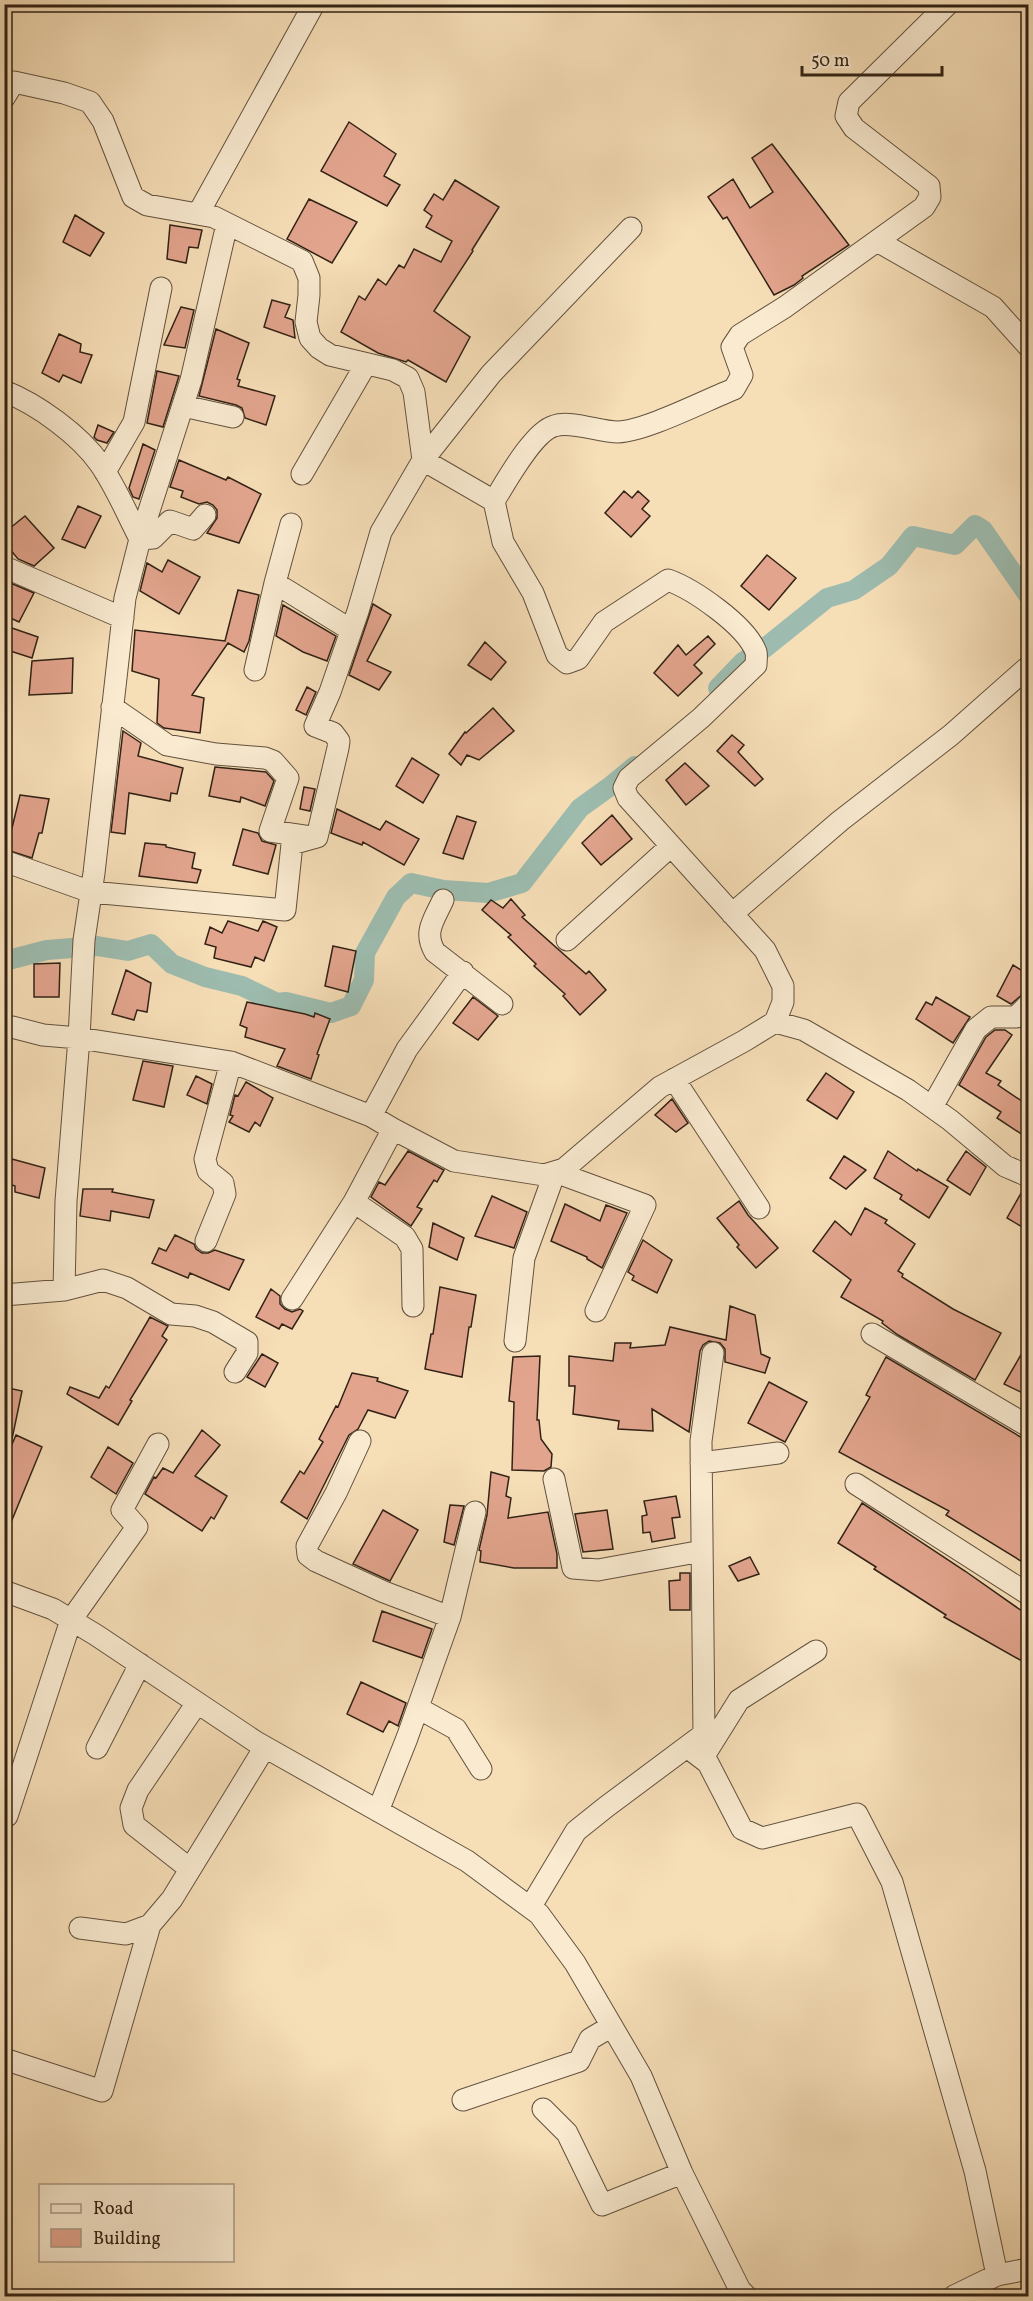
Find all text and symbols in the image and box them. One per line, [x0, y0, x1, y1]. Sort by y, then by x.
scale bar [802, 39, 942, 77]
text: 50 m [811, 49, 850, 74]
legend [39, 2184, 234, 2262]
text: Road [93, 2197, 134, 2222]
text: Building [93, 2227, 161, 2252]

